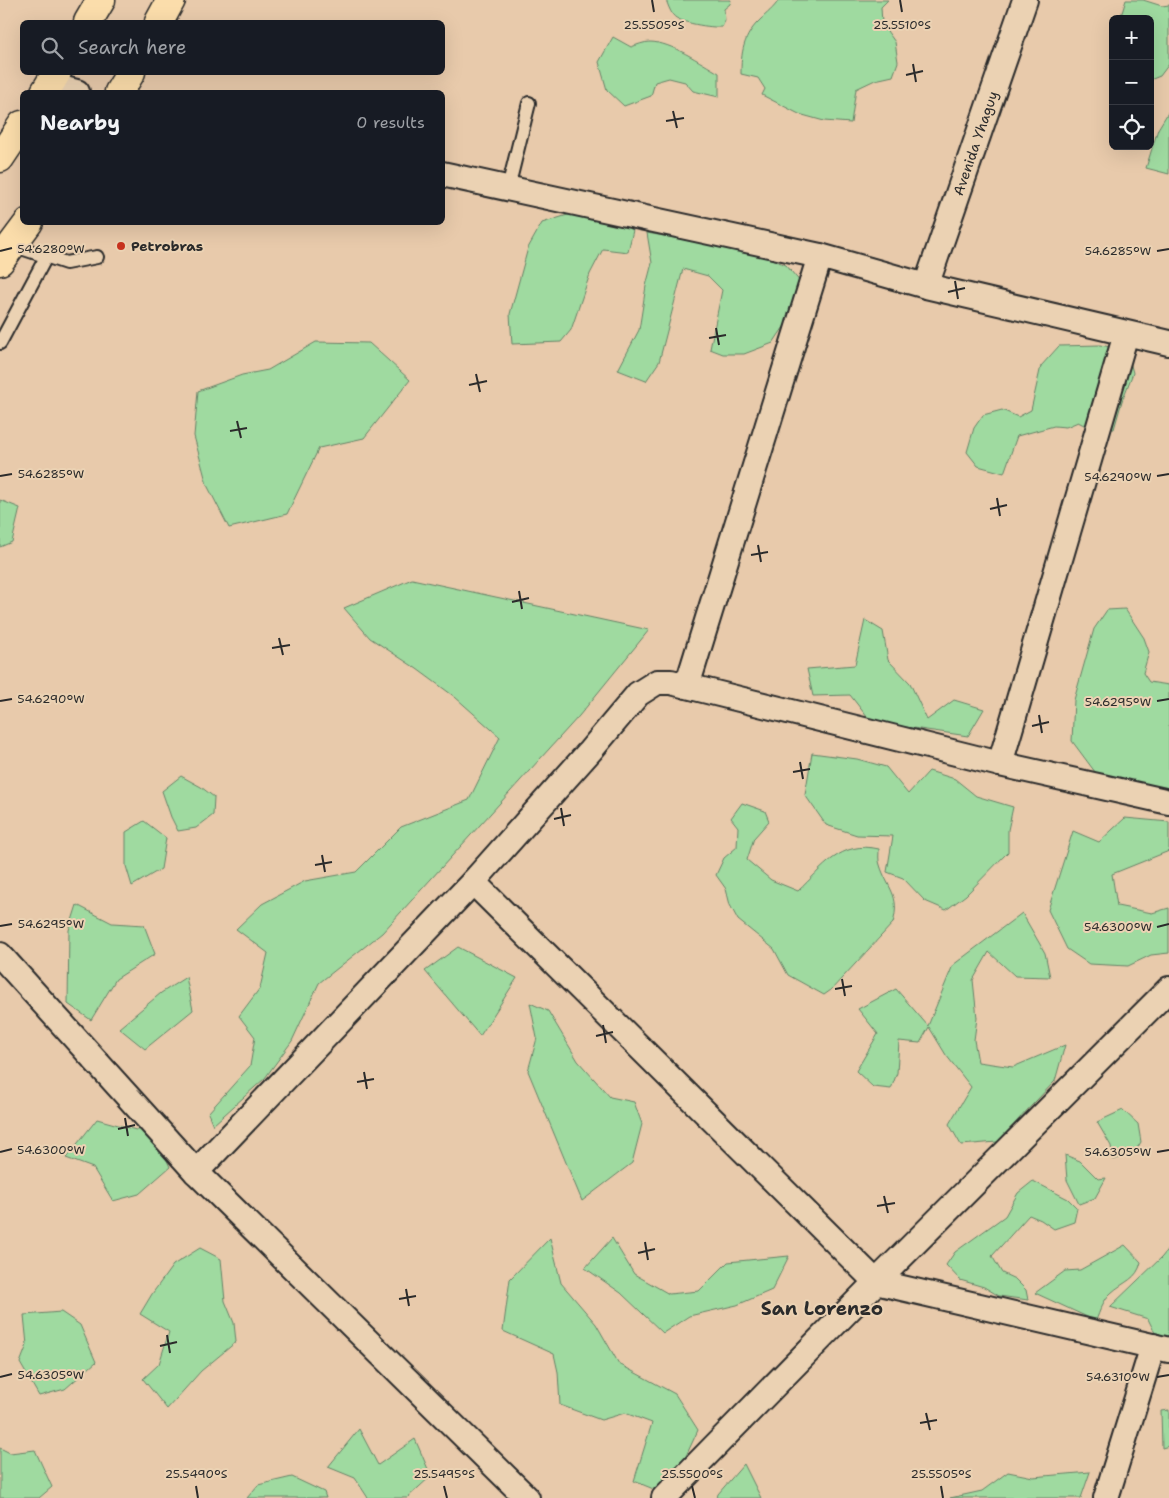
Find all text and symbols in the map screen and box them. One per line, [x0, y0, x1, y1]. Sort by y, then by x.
map controls [1109, 15, 1154, 150]
button: + [1109, 15, 1154, 60]
text: 25.5505°S [624, 17, 685, 33]
text: 25.5510°S [873, 17, 931, 33]
search box [20, 20, 445, 75]
icon: search [38, 34, 66, 62]
text: Search here [78, 35, 187, 60]
button: − [1109, 60, 1154, 105]
street label: Avenida Yhaguy [949, 89, 1002, 198]
button: locate [1109, 105, 1154, 150]
text: Nearby [40, 109, 120, 137]
text: 0 results [356, 112, 425, 133]
place label: Petrobras [131, 237, 203, 255]
marker: Petrobras [115, 240, 127, 252]
text: 54.6280°W [17, 241, 85, 257]
text: 54.6285°W [1085, 243, 1151, 259]
text: 54.6285°W [18, 466, 84, 482]
text: 54.6290°W [1084, 469, 1152, 485]
text: 54.6290°W [17, 691, 85, 707]
text: 54.6295°W [1085, 694, 1151, 710]
text: 54.6295°W [18, 916, 84, 932]
text: 54.6300°W [1084, 919, 1152, 935]
text: 54.6300°W [17, 1142, 85, 1158]
text: 54.6305°W [1085, 1144, 1151, 1160]
district label: San Lorenzo [761, 1296, 883, 1321]
text: 54.6305°W [18, 1367, 84, 1383]
text: 54.6310°W [1086, 1369, 1150, 1385]
text: 25.5490°S [165, 1466, 228, 1482]
text: 25.5495°S [413, 1466, 475, 1482]
text: 25.5500°S [661, 1466, 723, 1482]
text: 25.5505°S [911, 1466, 972, 1482]

